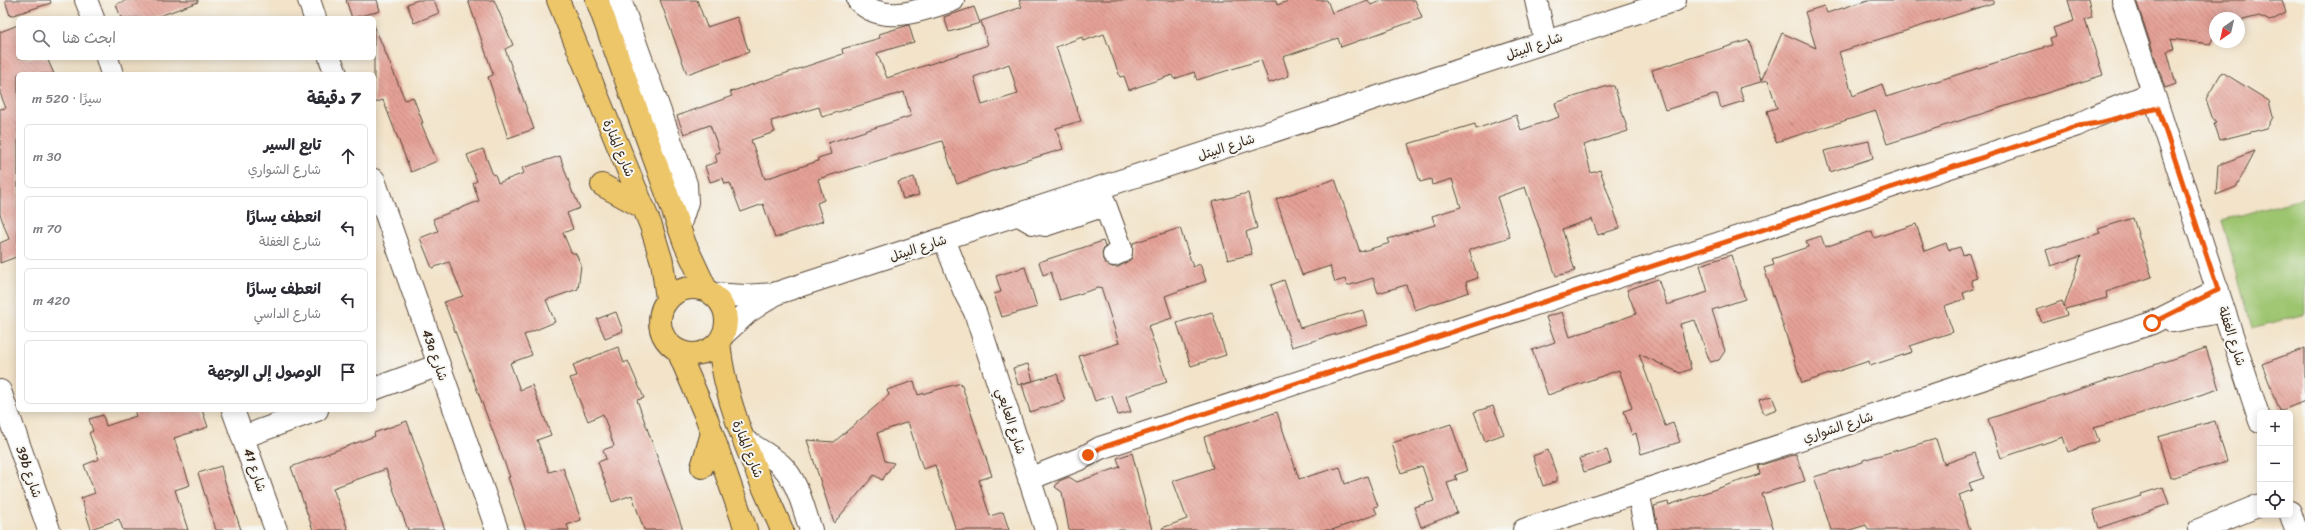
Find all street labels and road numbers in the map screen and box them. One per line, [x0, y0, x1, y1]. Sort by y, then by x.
street label: شارع البيتل [1502, 25, 1566, 67]
street label: شارع المنارة [597, 116, 641, 180]
street label: شارع البيتل [1194, 127, 1258, 167]
street label: شارع البيتل [886, 228, 950, 268]
street label: شارع الغفلة [2211, 303, 2253, 369]
street label: 43a شارع [415, 326, 455, 384]
street label: شارع العايعي [989, 385, 1033, 457]
street label: شارع الشواري [1800, 405, 1876, 449]
street label: شارع المنارة [726, 416, 770, 482]
street label: 39b شارع [9, 443, 49, 501]
street label: شارع 41 [237, 445, 273, 495]

